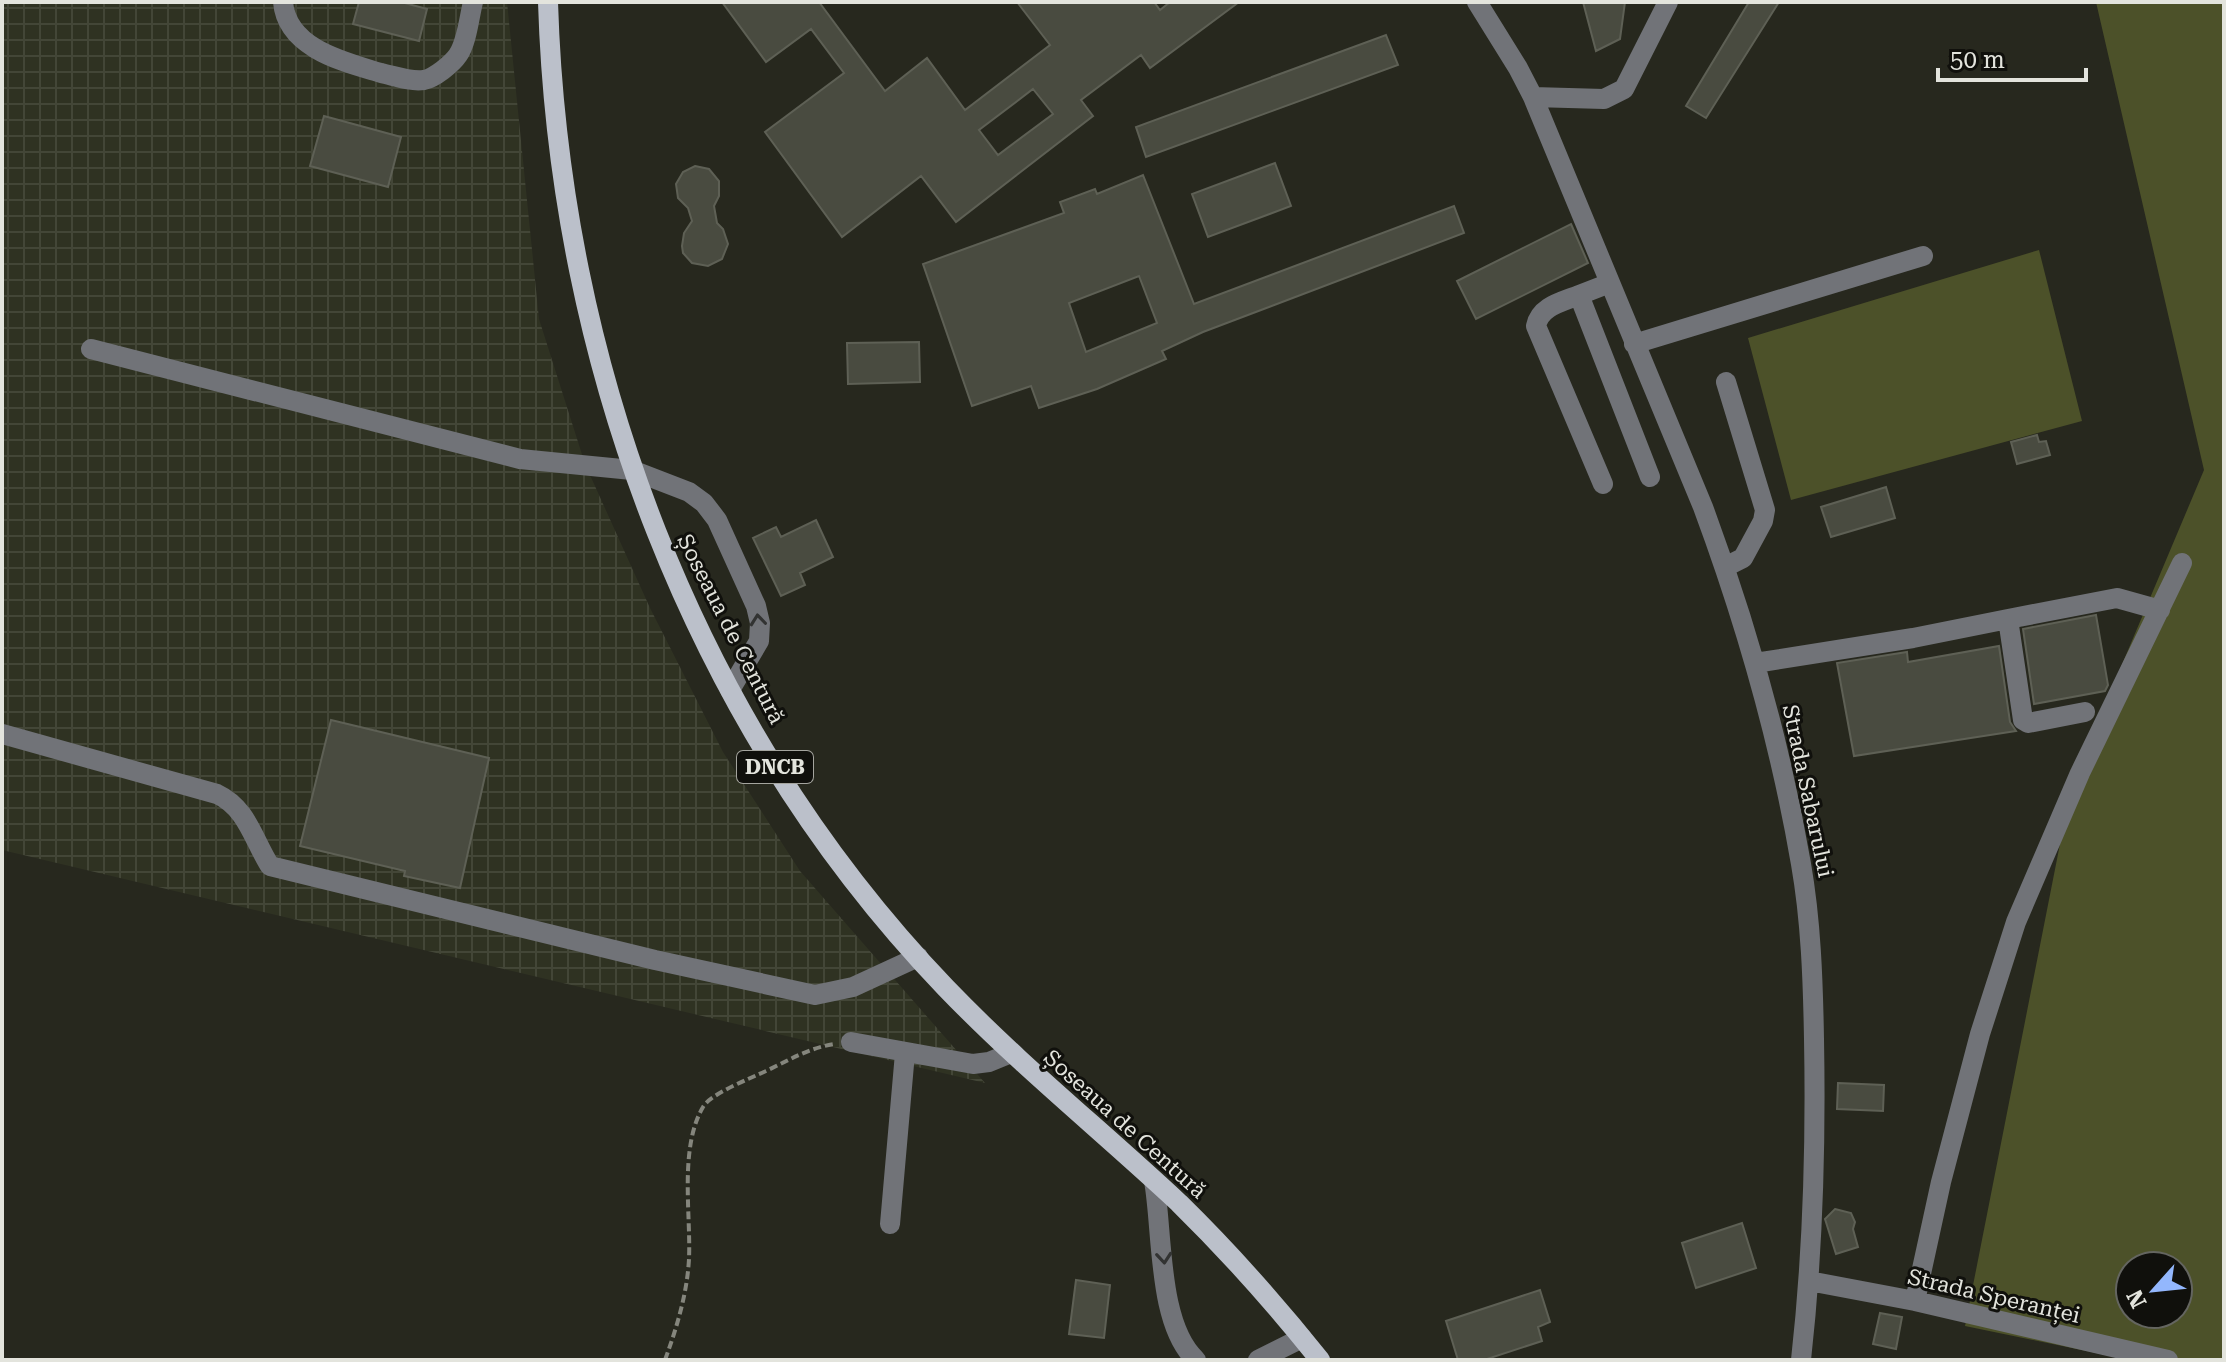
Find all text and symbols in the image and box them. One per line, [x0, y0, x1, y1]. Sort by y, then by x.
scale bar [1938, 32, 2086, 82]
text: 50 m [1950, 46, 2005, 74]
street label: Șoseaua de Centură [671, 530, 790, 729]
one-way arrow [749, 613, 766, 626]
street label: Strada Sabarului [1777, 702, 1839, 880]
road number: DNCB [737, 751, 813, 783]
street label: Șoseaua de Centură [1037, 1045, 1211, 1205]
north arrow [2114, 1250, 2194, 1330]
one-way arrow [1155, 1252, 1172, 1265]
street label: Strada Speranței [1905, 1264, 2083, 1330]
text: N [2122, 1286, 2152, 1312]

